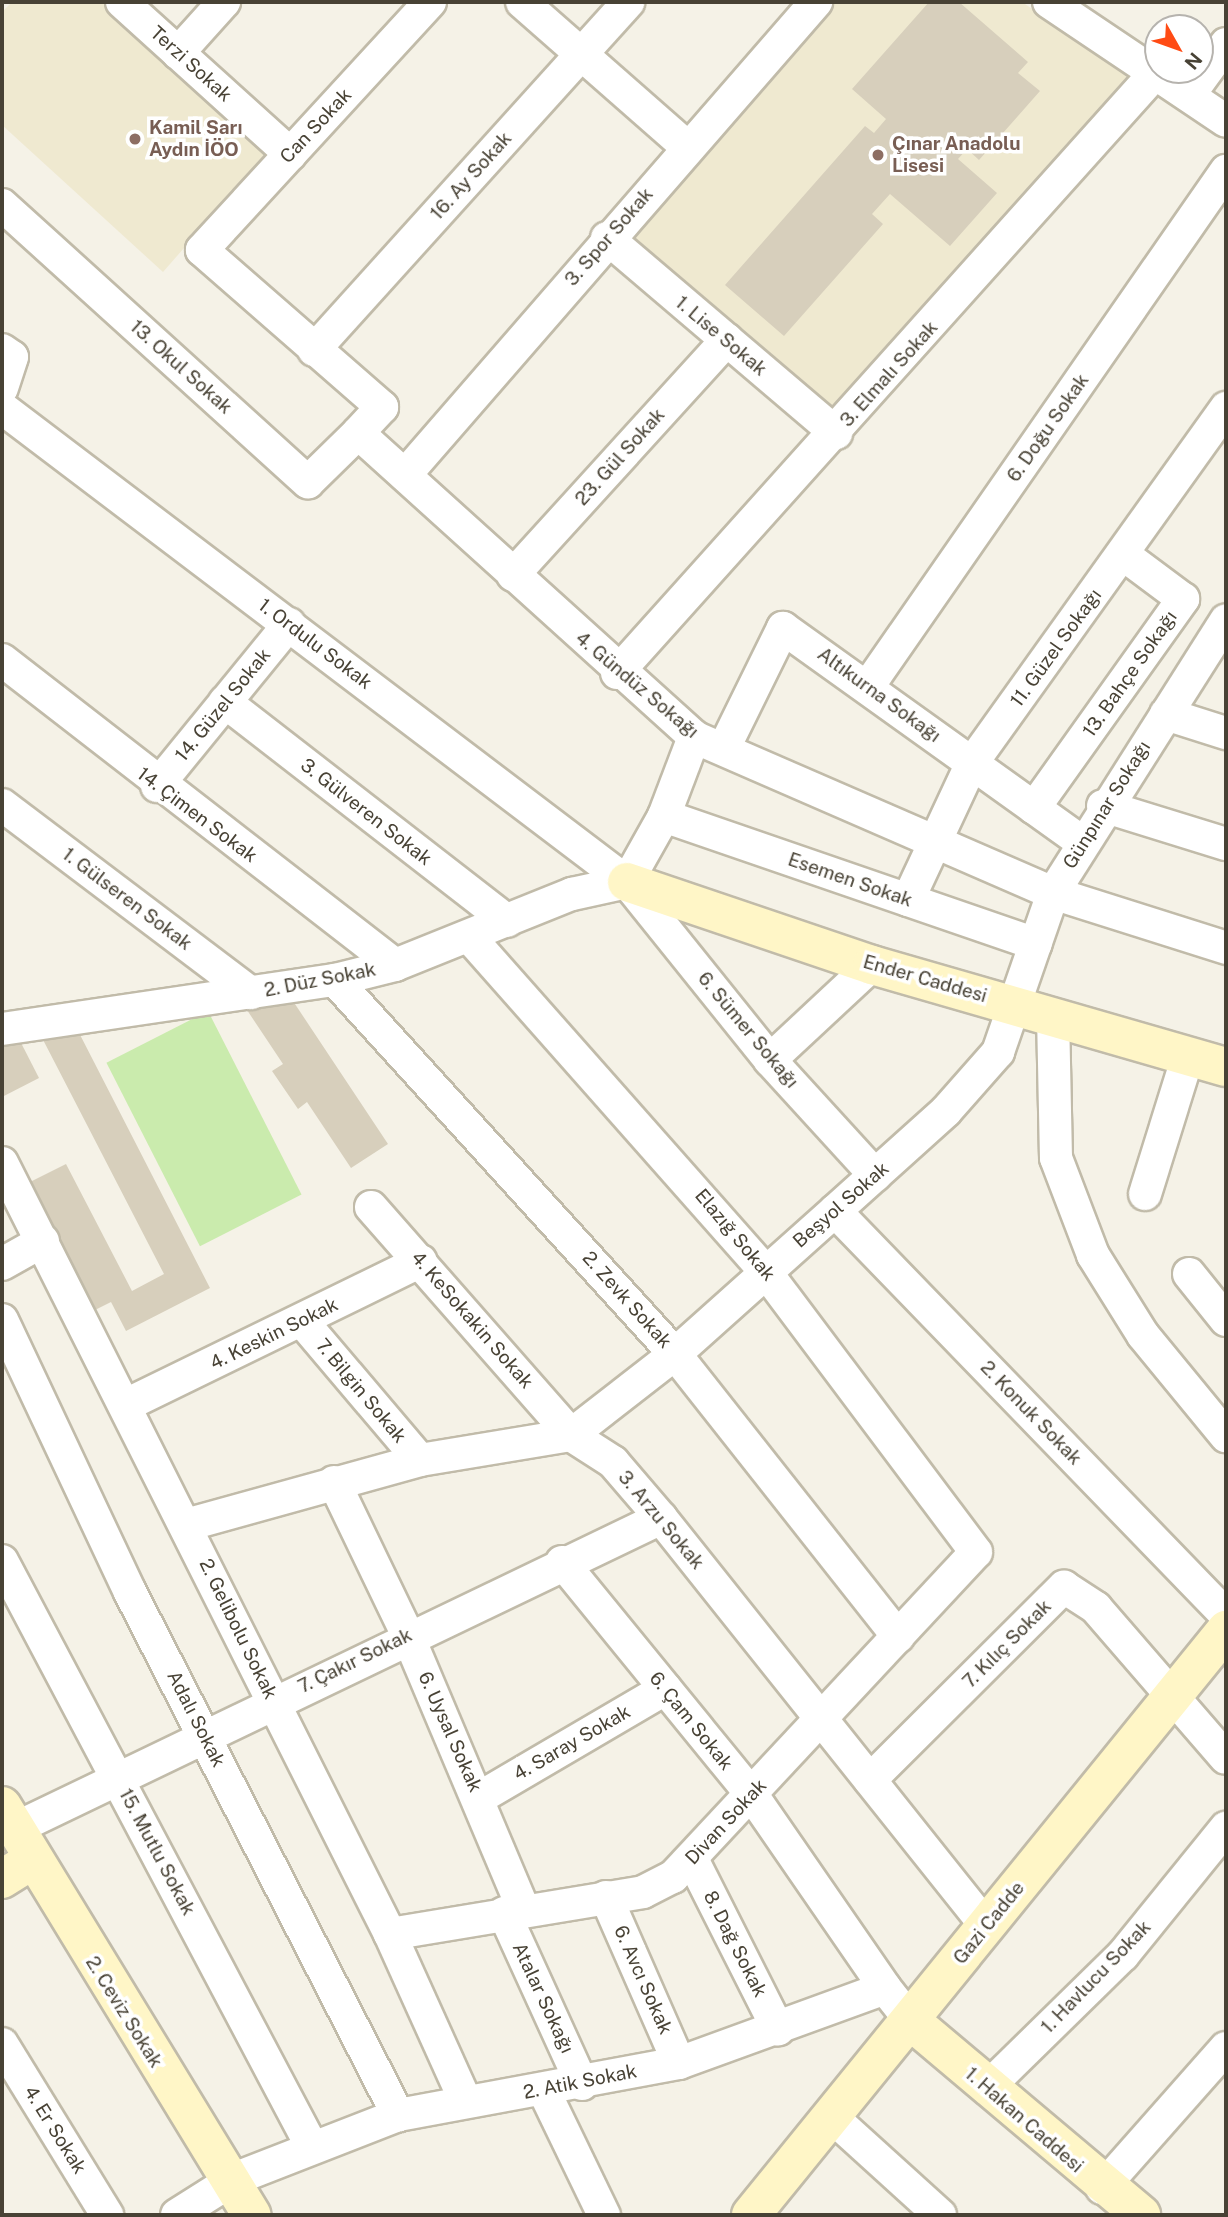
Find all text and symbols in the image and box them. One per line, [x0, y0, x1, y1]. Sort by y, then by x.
north arrow [1144, 14, 1214, 84]
street label: Terzi Sokak [146, 21, 236, 107]
text: N [1180, 48, 1207, 74]
street label: Can Sokak [276, 84, 356, 168]
place label: Kamil Sarı Aydın İÖO [149, 117, 242, 161]
street label: 16. Ay Sokak [426, 127, 516, 225]
marker: Kamil Sarı Aydın İÖO [127, 131, 143, 147]
place label: Çınar Anadolu Lisesi [892, 133, 1020, 177]
marker: Çınar Anadolu Lisesi [870, 147, 886, 163]
street label: 3. Spor Sokak [560, 183, 658, 291]
street label: 1. Lise Sokak [671, 291, 771, 381]
street label: 13. Okul Sokak [125, 315, 237, 419]
street label: 3. Elmalı Sokak [835, 316, 943, 432]
street label: 6. Doğu Sokak [1002, 370, 1094, 486]
street label: 23. Gül Sokak [570, 404, 670, 510]
street label: 11. Güzel Sokağı [1006, 585, 1106, 711]
street label: 1. Ordulu Sokak [254, 594, 376, 694]
street label: 13. Bahçe Sokağı [1078, 606, 1182, 742]
street label: 4. Gündüz Sokağı [571, 627, 703, 743]
street label: Altıkurna Sokağı [813, 643, 945, 747]
street label: 14. Güzel Sokak [170, 644, 276, 766]
street label: Günpınar Sokağı [1059, 737, 1155, 873]
street label: 3. Gülveren Sokak [296, 754, 436, 870]
street label: 14. Çimen Sokak [133, 762, 261, 868]
street label: 1. Gülseren Sokak [58, 843, 196, 955]
street label: Esemen Sokak [785, 848, 915, 912]
street label: Ender Caddesi [860, 950, 990, 1008]
street label: 2. Düz Sokak [262, 958, 378, 1002]
street label: 6. Sümer Sokağı [693, 967, 803, 1093]
street label: Beşyol Sokak [789, 1157, 893, 1253]
street label: Elazığ Sokak [690, 1184, 780, 1286]
street label: 4. KeSokakin Sokak [406, 1247, 538, 1393]
street label: 2. Zevk Sokak [578, 1247, 676, 1353]
street label: 4. Keskin Sokak [206, 1293, 342, 1375]
street label: 7. Bilgin Sokak [311, 1334, 411, 1448]
street label: 2. Konuk Sokak [976, 1356, 1086, 1470]
street label: 3. Arzu Sokak [613, 1466, 709, 1574]
street label: 2. Gelibolu Sokak [194, 1555, 282, 1703]
street label: 7. Kılıç Sokak [958, 1595, 1056, 1693]
street label: 7. Çakır Sokak [294, 1624, 416, 1698]
street label: Adalı Sokak [162, 1667, 230, 1771]
street label: 6. Çam Sokak [644, 1667, 738, 1775]
street label: 6. Uysal Sokak [413, 1668, 487, 1796]
street label: 4. Saray Sokak [510, 1700, 634, 1786]
street label: Divan Sokak [681, 1775, 771, 1869]
street label: 15. Mutlu Sokak [114, 1785, 200, 1919]
street label: Gazi Cadde [949, 1877, 1029, 1969]
street label: 8. Dağ Sokak [698, 1887, 772, 2001]
street label: 1. Havlucu Sokak [1036, 1916, 1156, 2038]
street label: 6. Avcı Sokak [609, 1922, 677, 2038]
street label: Atalar Sokağı [507, 1939, 579, 2057]
street label: 2. Ceviz Sokak [81, 1952, 167, 2072]
street label: 2. Atik Sokak [521, 2060, 639, 2104]
street label: 1. Hakan Caddesi [960, 2062, 1088, 2178]
street label: 4. Er Sokak [19, 2082, 91, 2178]

